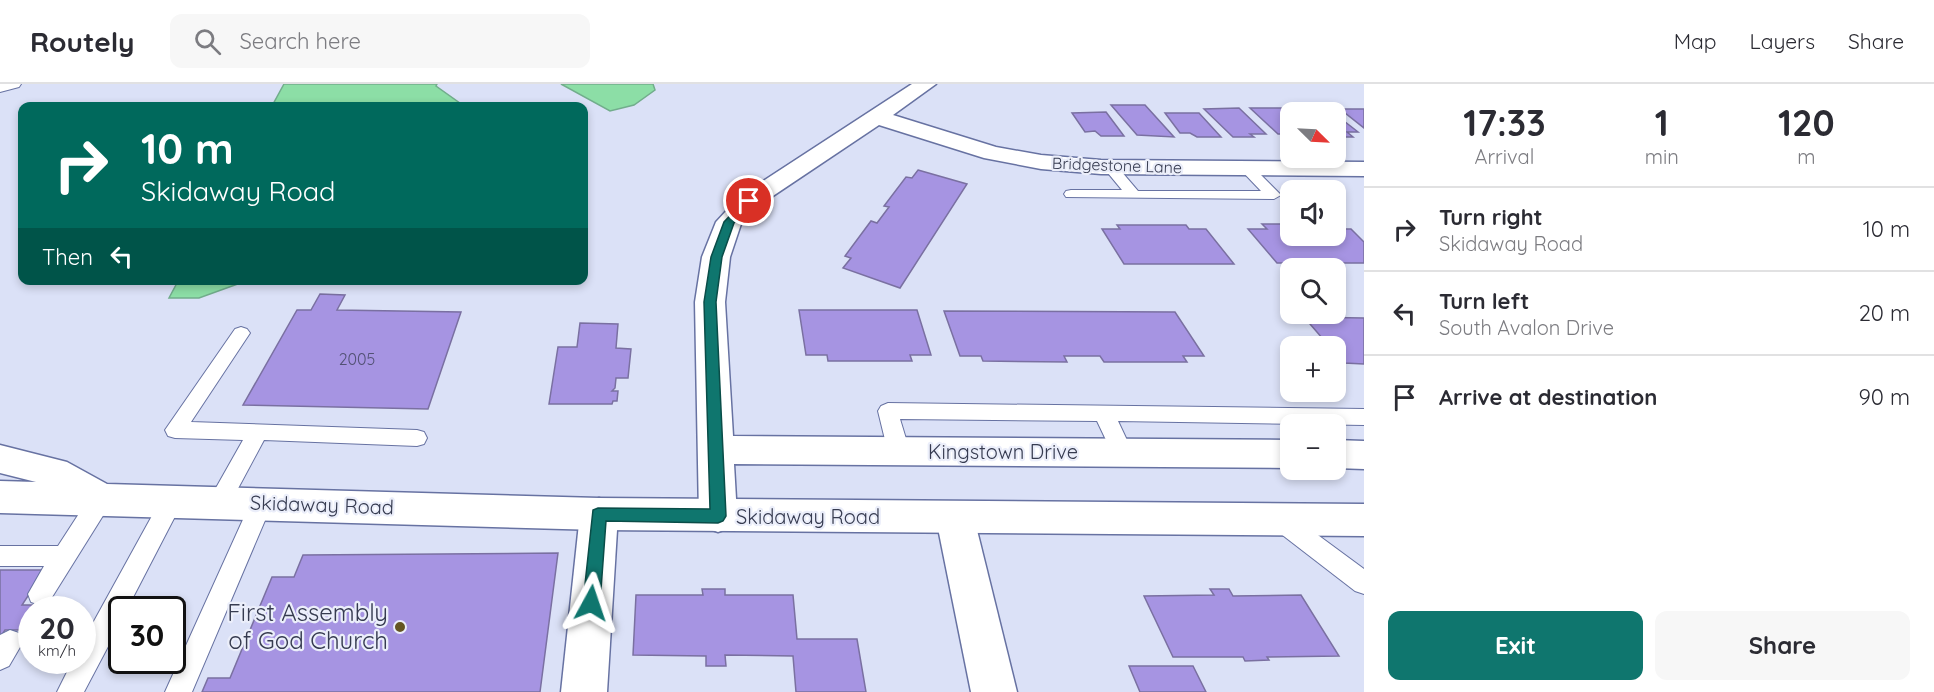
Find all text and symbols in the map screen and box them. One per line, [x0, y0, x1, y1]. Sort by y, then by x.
search box [170, 14, 590, 68]
text: Routely [30, 24, 134, 59]
icon: search [191, 25, 224, 58]
text: Search here [239, 27, 361, 55]
text: Map [1674, 28, 1717, 54]
text: Layers [1750, 28, 1815, 54]
text: Share [1848, 28, 1904, 54]
text: 17:33 [1463, 100, 1546, 145]
text: 1 [1655, 100, 1669, 145]
text: 120 [1778, 100, 1835, 145]
north arrow [1280, 102, 1346, 168]
map controls [1280, 102, 1346, 480]
text: 10 m [141, 122, 234, 175]
icon: right [42, 126, 120, 204]
text: Arrival [1474, 144, 1534, 169]
text: min [1645, 144, 1679, 169]
text: m [1797, 144, 1816, 169]
street label: Bridgestone Lane [1052, 153, 1182, 177]
text: Skidaway Road [141, 174, 335, 208]
pin [723, 175, 774, 226]
button: sound [1280, 180, 1346, 246]
icon: arrive [732, 184, 765, 217]
text: Turn right [1439, 203, 1543, 231]
icon: right [1388, 213, 1421, 246]
text: 10 m [1863, 215, 1910, 243]
text: Skidaway Road [1439, 231, 1583, 256]
icon: left [105, 240, 138, 273]
text: Then [42, 243, 93, 271]
button: search [1280, 258, 1346, 324]
text: Turn left [1439, 287, 1529, 315]
icon: left [1388, 297, 1421, 330]
text: 20 m [1859, 299, 1910, 327]
text: South Avalon Drive [1439, 315, 1614, 340]
button: + [1280, 336, 1346, 402]
house number: 2005 [339, 349, 375, 369]
icon: arrive [1388, 381, 1421, 414]
text: Arrive at destination [1439, 383, 1657, 411]
text: 90 m [1859, 383, 1910, 411]
button: − [1280, 414, 1346, 480]
street label: Kingstown Drive [928, 439, 1078, 464]
street label: Skidaway Road [250, 489, 394, 520]
street label: Skidaway Road [736, 504, 880, 529]
position arrow [559, 571, 623, 635]
speed limit sign: 30 [108, 596, 186, 674]
place label: First Assembly of God Church [227, 597, 388, 655]
text: 20 [39, 609, 75, 647]
button: Exit [1388, 611, 1643, 680]
button: Share [1655, 611, 1910, 680]
marker: First Assembly of God Church [393, 620, 407, 634]
text: km/h [38, 641, 76, 660]

